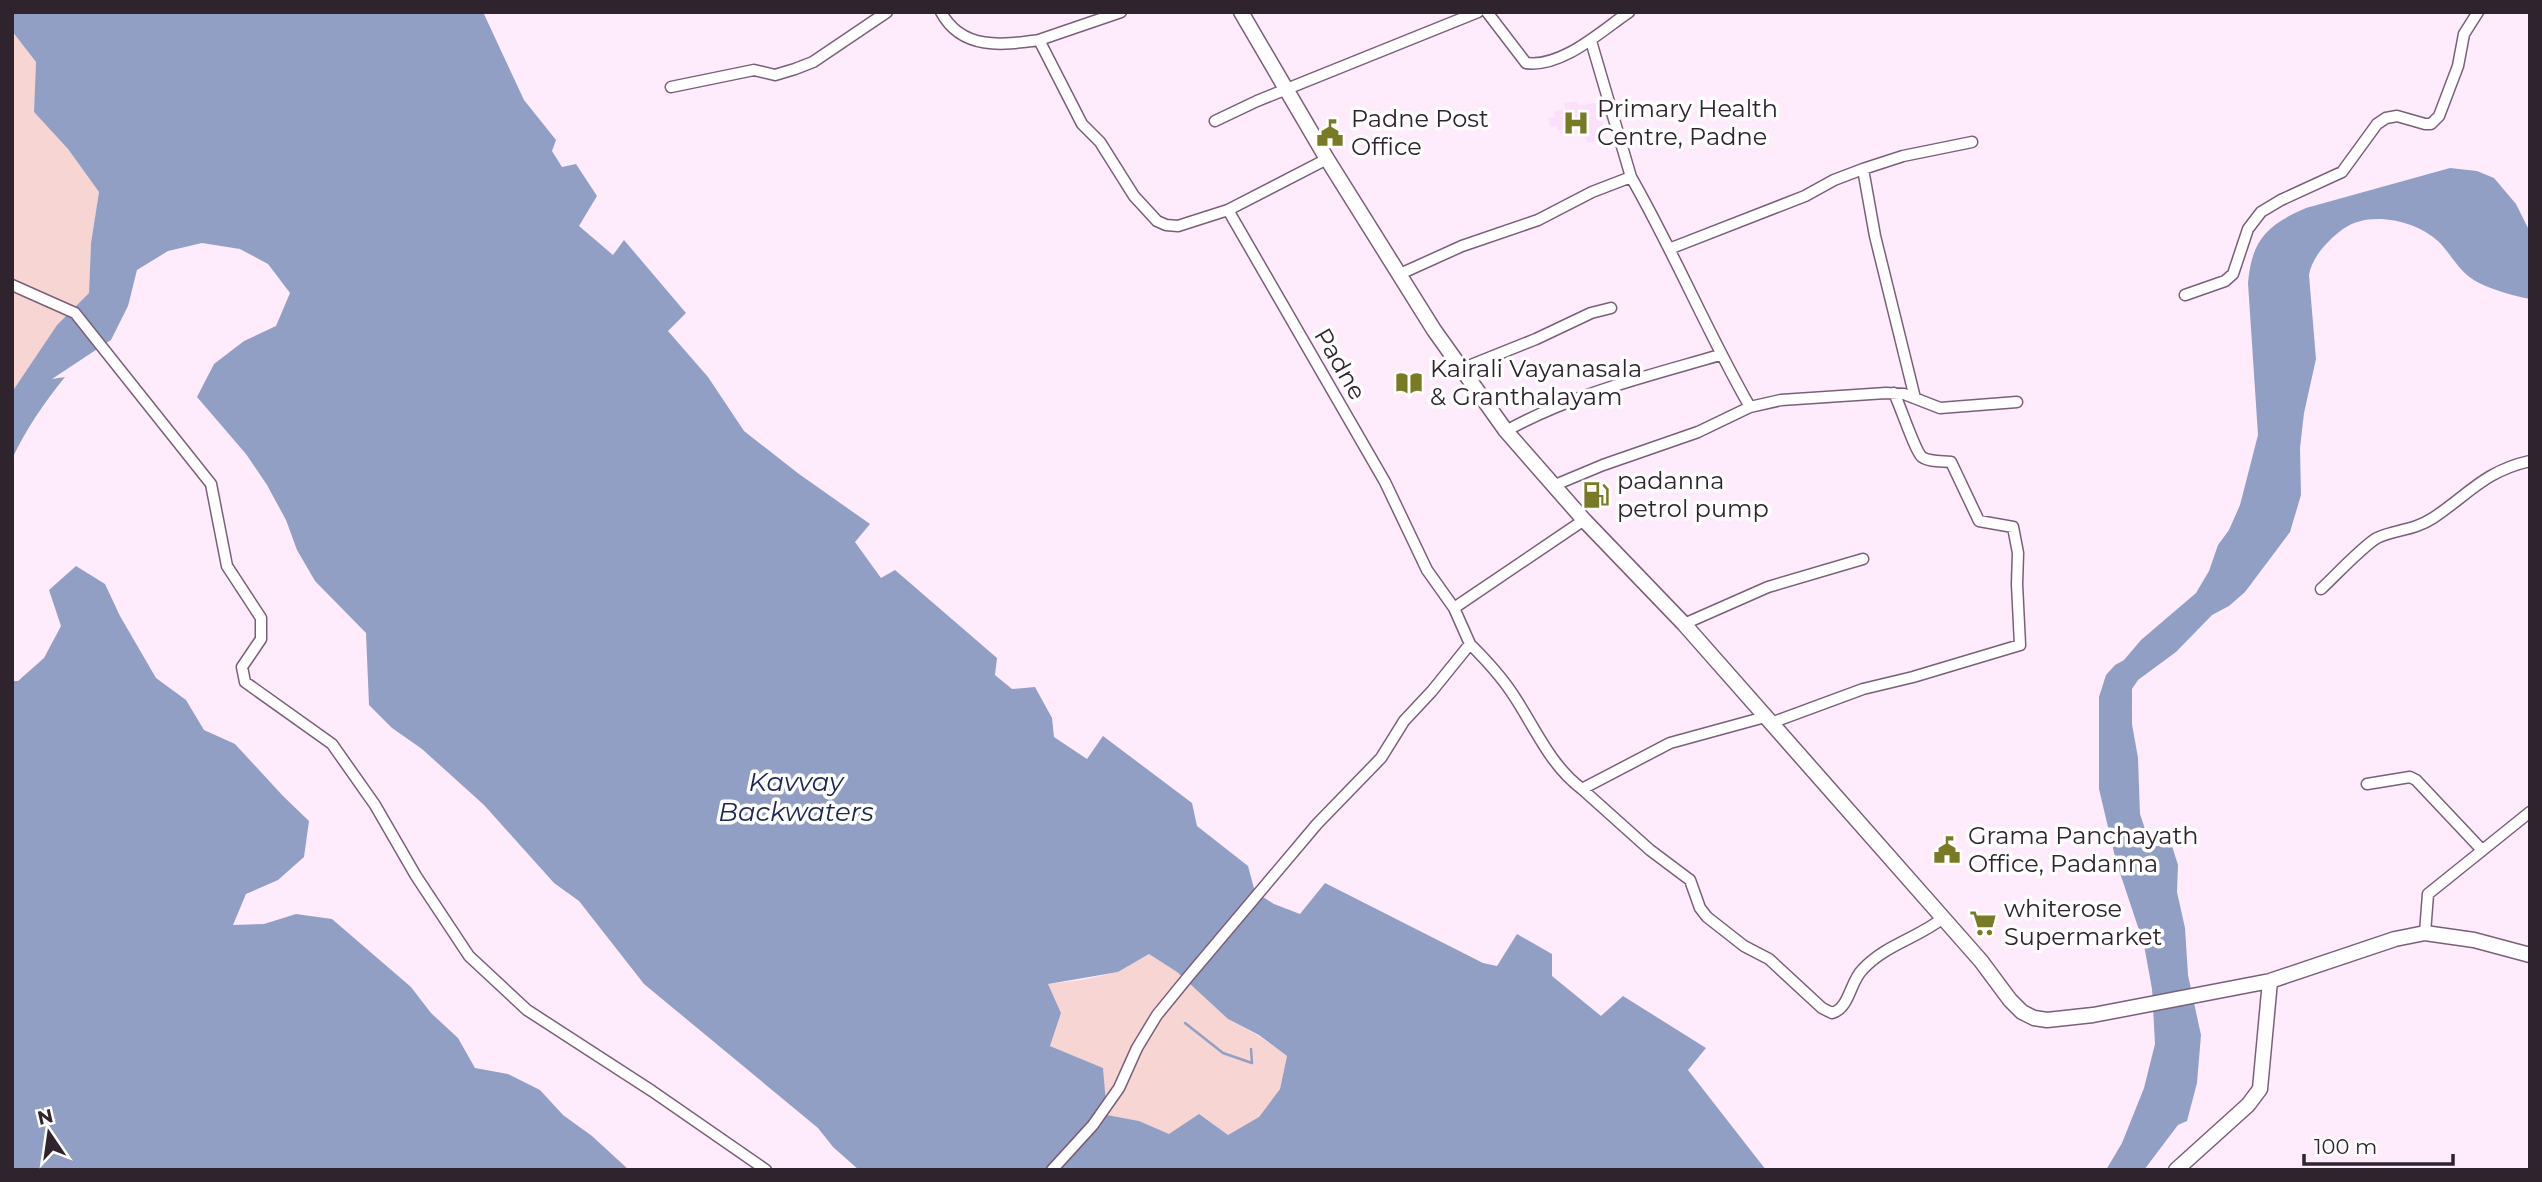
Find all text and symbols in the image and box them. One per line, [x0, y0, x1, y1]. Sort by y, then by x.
place label: Primary Health Centre, Padne [1597, 94, 1778, 151]
place label: Padne Post Office [1351, 104, 1489, 161]
hospital icon: Primary Health Centre, Padne [1561, 108, 1591, 138]
public building icon: Padne Post Office [1315, 118, 1345, 148]
street label: Padne [1308, 323, 1372, 405]
place label: Kairali Vayanasala & Granthalayam [1430, 354, 1642, 411]
library icon: Kairali Vayanasala & Granthalayam [1394, 368, 1424, 398]
place label: padanna petrol pump [1617, 466, 1769, 523]
fuel station icon: padanna petrol pump [1581, 480, 1611, 510]
water label: Kavvay Backwaters [718, 766, 874, 828]
place label: Grama Panchayath Office, Padanna [1968, 821, 2198, 878]
public building icon: Grama Panchayath Office, Padanna [1932, 835, 1962, 865]
place label: whiterose Supermarket [2004, 894, 2162, 951]
supermarket icon: whiterose Supermarket [1968, 908, 1998, 938]
north arrow [14, 1098, 84, 1168]
text: N [35, 1104, 55, 1130]
scale bar [2304, 1122, 2453, 1166]
text: 100 m [2314, 1134, 2377, 1159]

